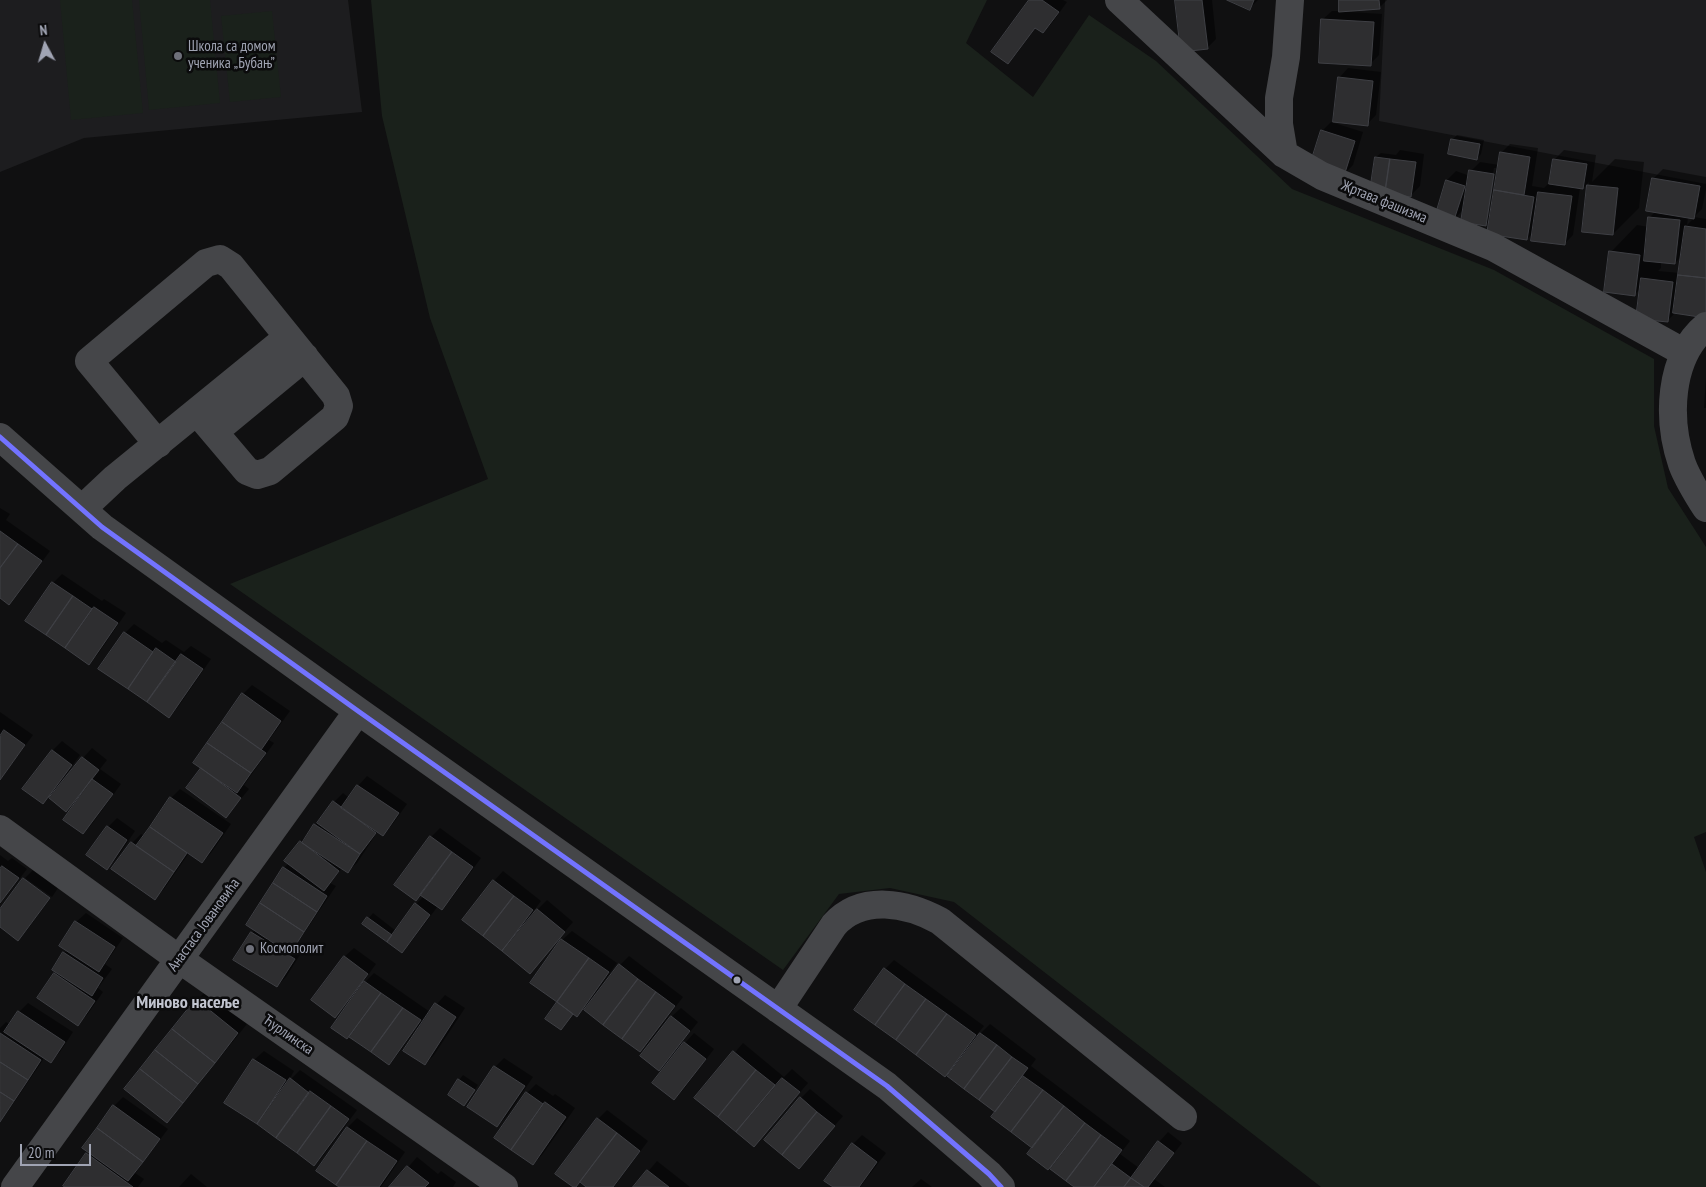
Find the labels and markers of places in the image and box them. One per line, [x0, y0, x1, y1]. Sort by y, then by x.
place label: Школа са домом ученика „Бубањ” [188, 38, 276, 73]
marker: Школа са домом ученика „Бубањ” [172, 50, 184, 62]
place label: Космополит [260, 940, 323, 958]
marker: Космополит [244, 943, 256, 955]
unlabelled marker [732, 975, 742, 985]

